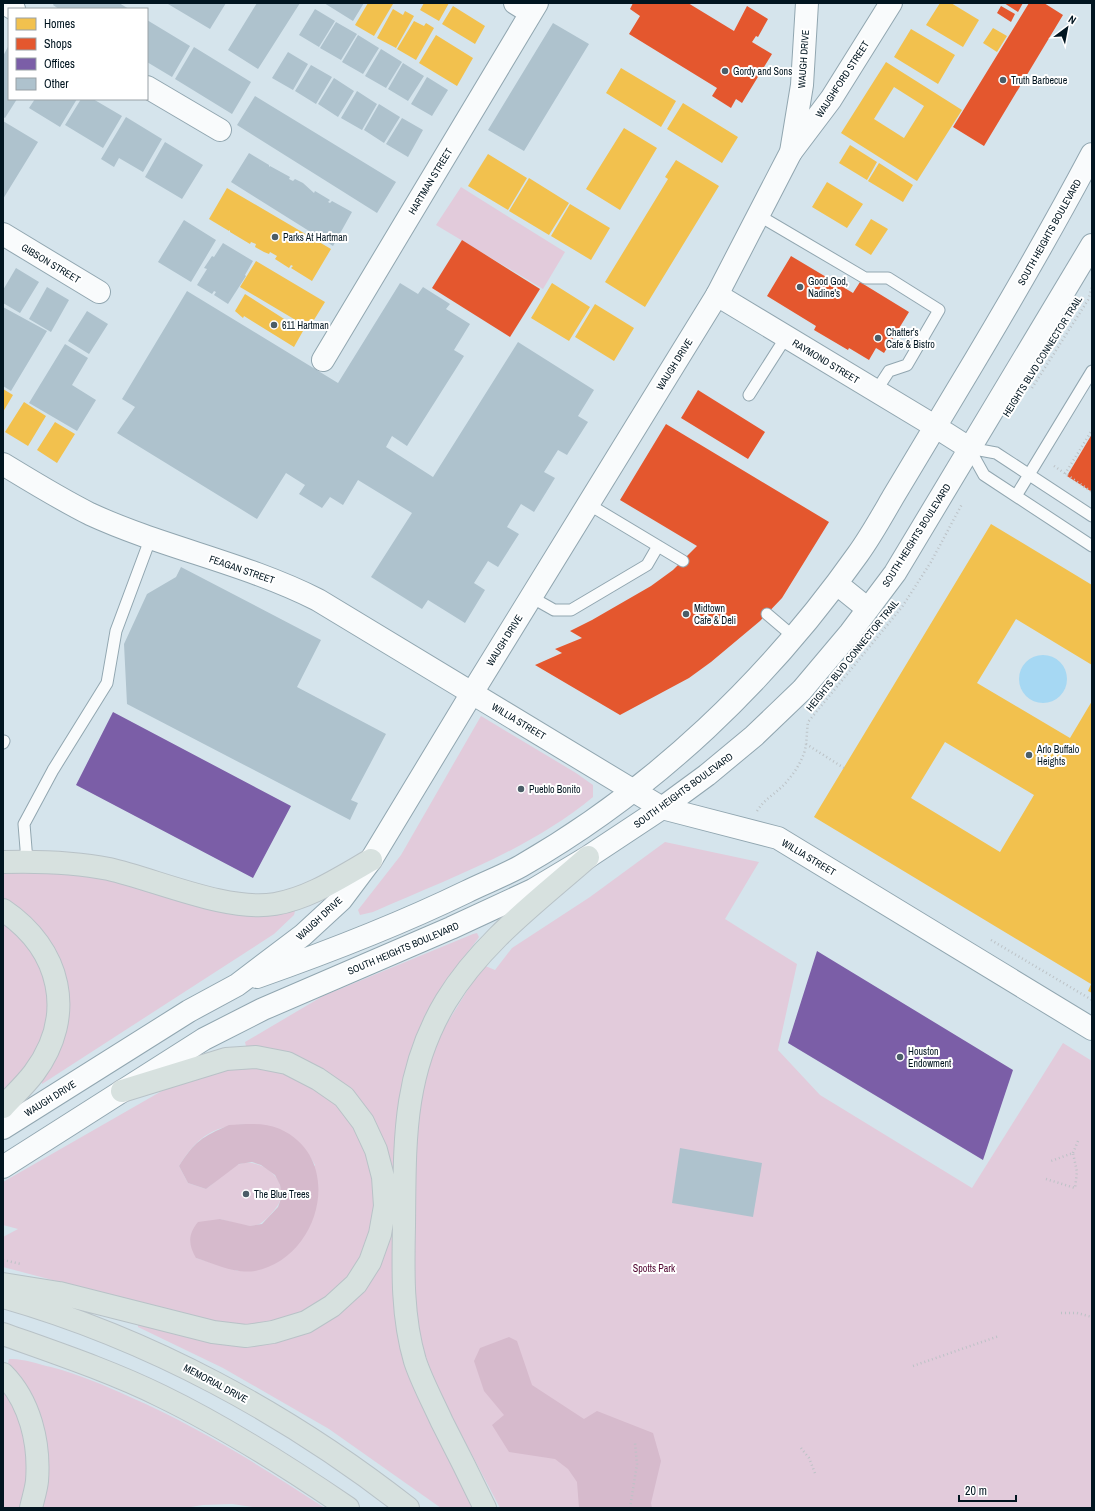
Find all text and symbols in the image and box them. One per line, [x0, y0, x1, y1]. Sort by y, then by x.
legend [8, 8, 148, 100]
north arrow [1047, 8, 1087, 48]
text: N [1066, 12, 1079, 27]
text: Homes [44, 16, 75, 32]
street label: WAUGH DRIVE [795, 29, 812, 89]
text: Shops [44, 36, 72, 52]
street label: WAUGHFORD STREET [813, 38, 872, 120]
text: Offices [44, 56, 75, 72]
place label: Gordy and Sons [733, 65, 792, 78]
marker: Gordy and Sons [720, 66, 730, 76]
place label: Truth Barbecue [1011, 74, 1068, 87]
marker: Truth Barbecue [998, 75, 1008, 85]
text: Other [44, 76, 69, 92]
street label: HARTMAN STREET [406, 146, 455, 217]
street label: SOUTH HEIGHTS BOULEVARD [1015, 177, 1084, 288]
place label: Parks At Hartman [283, 231, 347, 244]
marker: Parks At Hartman [270, 232, 280, 242]
street label: GIBSON STREET [19, 241, 83, 286]
place label: Good God, Nadine's [808, 275, 848, 300]
marker: Good God, Nadine's [795, 282, 805, 292]
street label: HEIGHTS BLVD CONNECTOR TRAIL [1000, 293, 1085, 419]
place label: 611 Hartman [282, 319, 329, 332]
marker: 611 Hartman [269, 320, 279, 330]
place label: Chatter's Cafe & Bistro [886, 326, 935, 351]
marker: Chatter's Cafe & Bistro [873, 333, 883, 343]
street label: WAUGH DRIVE [653, 336, 695, 393]
street label: RAYMOND STREET [790, 336, 862, 387]
street label: SOUTH HEIGHTS BOULEVARD [879, 481, 954, 589]
street label: FEAGAN STREET [207, 552, 276, 587]
street label: HEIGHTS BLVD CONNECTOR TRAIL [803, 597, 902, 714]
place label: Midtown Cafe & Deli [694, 602, 736, 627]
marker: Midtown Cafe & Deli [681, 609, 691, 619]
street label: WAUGH DRIVE [483, 612, 525, 669]
street label: WILLIA STREET [489, 700, 548, 743]
place label: Arlo Buffalo Heights [1036, 743, 1080, 768]
street label: SOUTH HEIGHTS BOULEVARD [631, 750, 736, 831]
marker: Arlo Buffalo Heights [1024, 750, 1034, 760]
place label: Pueblo Bonito [529, 783, 581, 796]
marker: Pueblo Bonito [516, 784, 526, 794]
street label: WILLIA STREET [779, 836, 838, 879]
street label: WAUGH DRIVE [294, 894, 345, 943]
street label: SOUTH HEIGHTS BOULEVARD [346, 919, 461, 978]
place label: Houston Endowment [908, 1045, 952, 1070]
marker: Houston Endowment [895, 1052, 905, 1062]
street label: WAUGH DRIVE [22, 1077, 79, 1119]
place label: The Blue Trees [254, 1188, 310, 1201]
marker: The Blue Trees [241, 1189, 251, 1199]
park label: Spotts Park [633, 1262, 676, 1275]
street label: MEMORIAL DRIVE [181, 1361, 250, 1406]
scale bar [959, 1477, 1016, 1503]
text: 20 m [965, 1483, 987, 1499]

